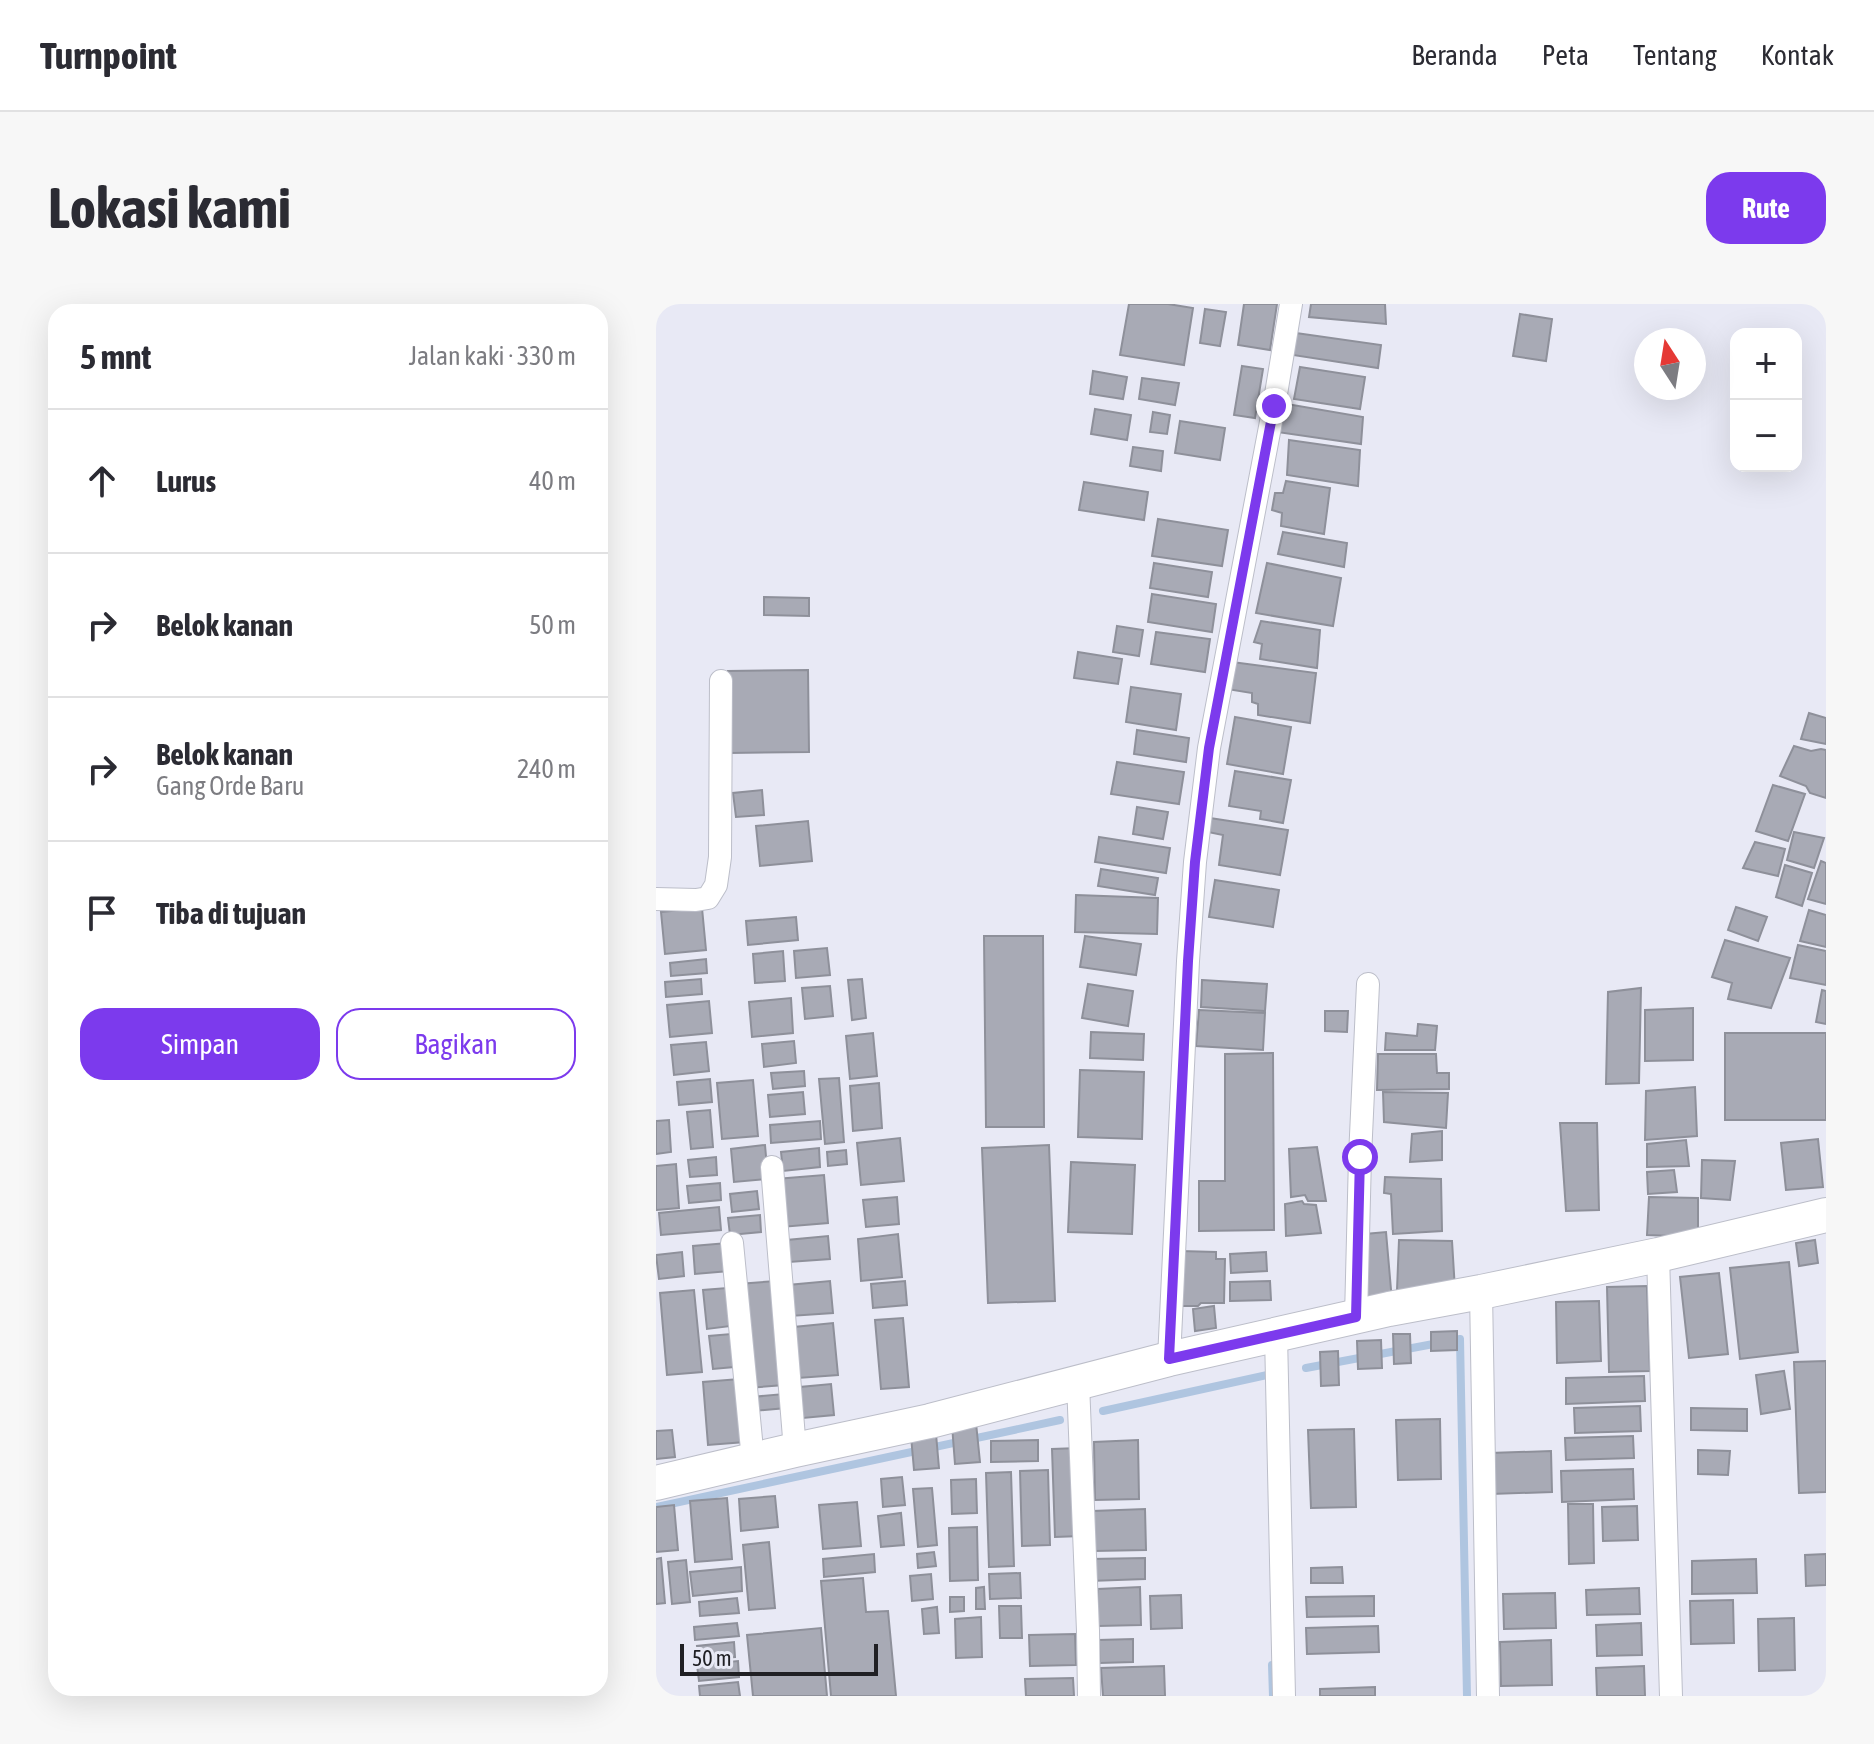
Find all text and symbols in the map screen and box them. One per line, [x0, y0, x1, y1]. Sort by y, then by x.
text: Turnpoint [40, 34, 177, 77]
text: Beranda [1411, 39, 1498, 71]
text: Peta [1542, 39, 1589, 71]
text: Tentang [1633, 39, 1717, 71]
text: Kontak [1761, 39, 1834, 71]
button: Rute [1706, 172, 1826, 244]
text: Lokasi kami [48, 176, 291, 240]
north arrow [1634, 328, 1706, 400]
map controls [1730, 328, 1802, 472]
button: + [1730, 328, 1802, 400]
text: 5 mnt [80, 337, 151, 376]
text: Jalan kaki · 330 m [409, 341, 576, 371]
route end [1256, 388, 1292, 424]
button: − [1730, 400, 1802, 472]
icon: ahead [80, 459, 124, 503]
text: Lurus [156, 464, 216, 498]
text: 40 m [529, 466, 576, 496]
icon: right [80, 603, 124, 647]
text: Belok kanan [156, 608, 293, 642]
text: 50 m [529, 610, 576, 640]
text: Belok kanan [156, 737, 293, 771]
icon: right [80, 747, 124, 791]
text: 240 m [517, 754, 576, 784]
text: Gang Orde Baru [156, 771, 304, 801]
icon: arrive [80, 891, 124, 935]
text: Tiba di tujuan [156, 896, 306, 930]
button: Simpan [80, 1008, 320, 1080]
button: Bagikan [336, 1008, 576, 1080]
route start [1342, 1139, 1378, 1175]
scale bar [680, 1640, 878, 1676]
text: 50 m [692, 1645, 732, 1671]

